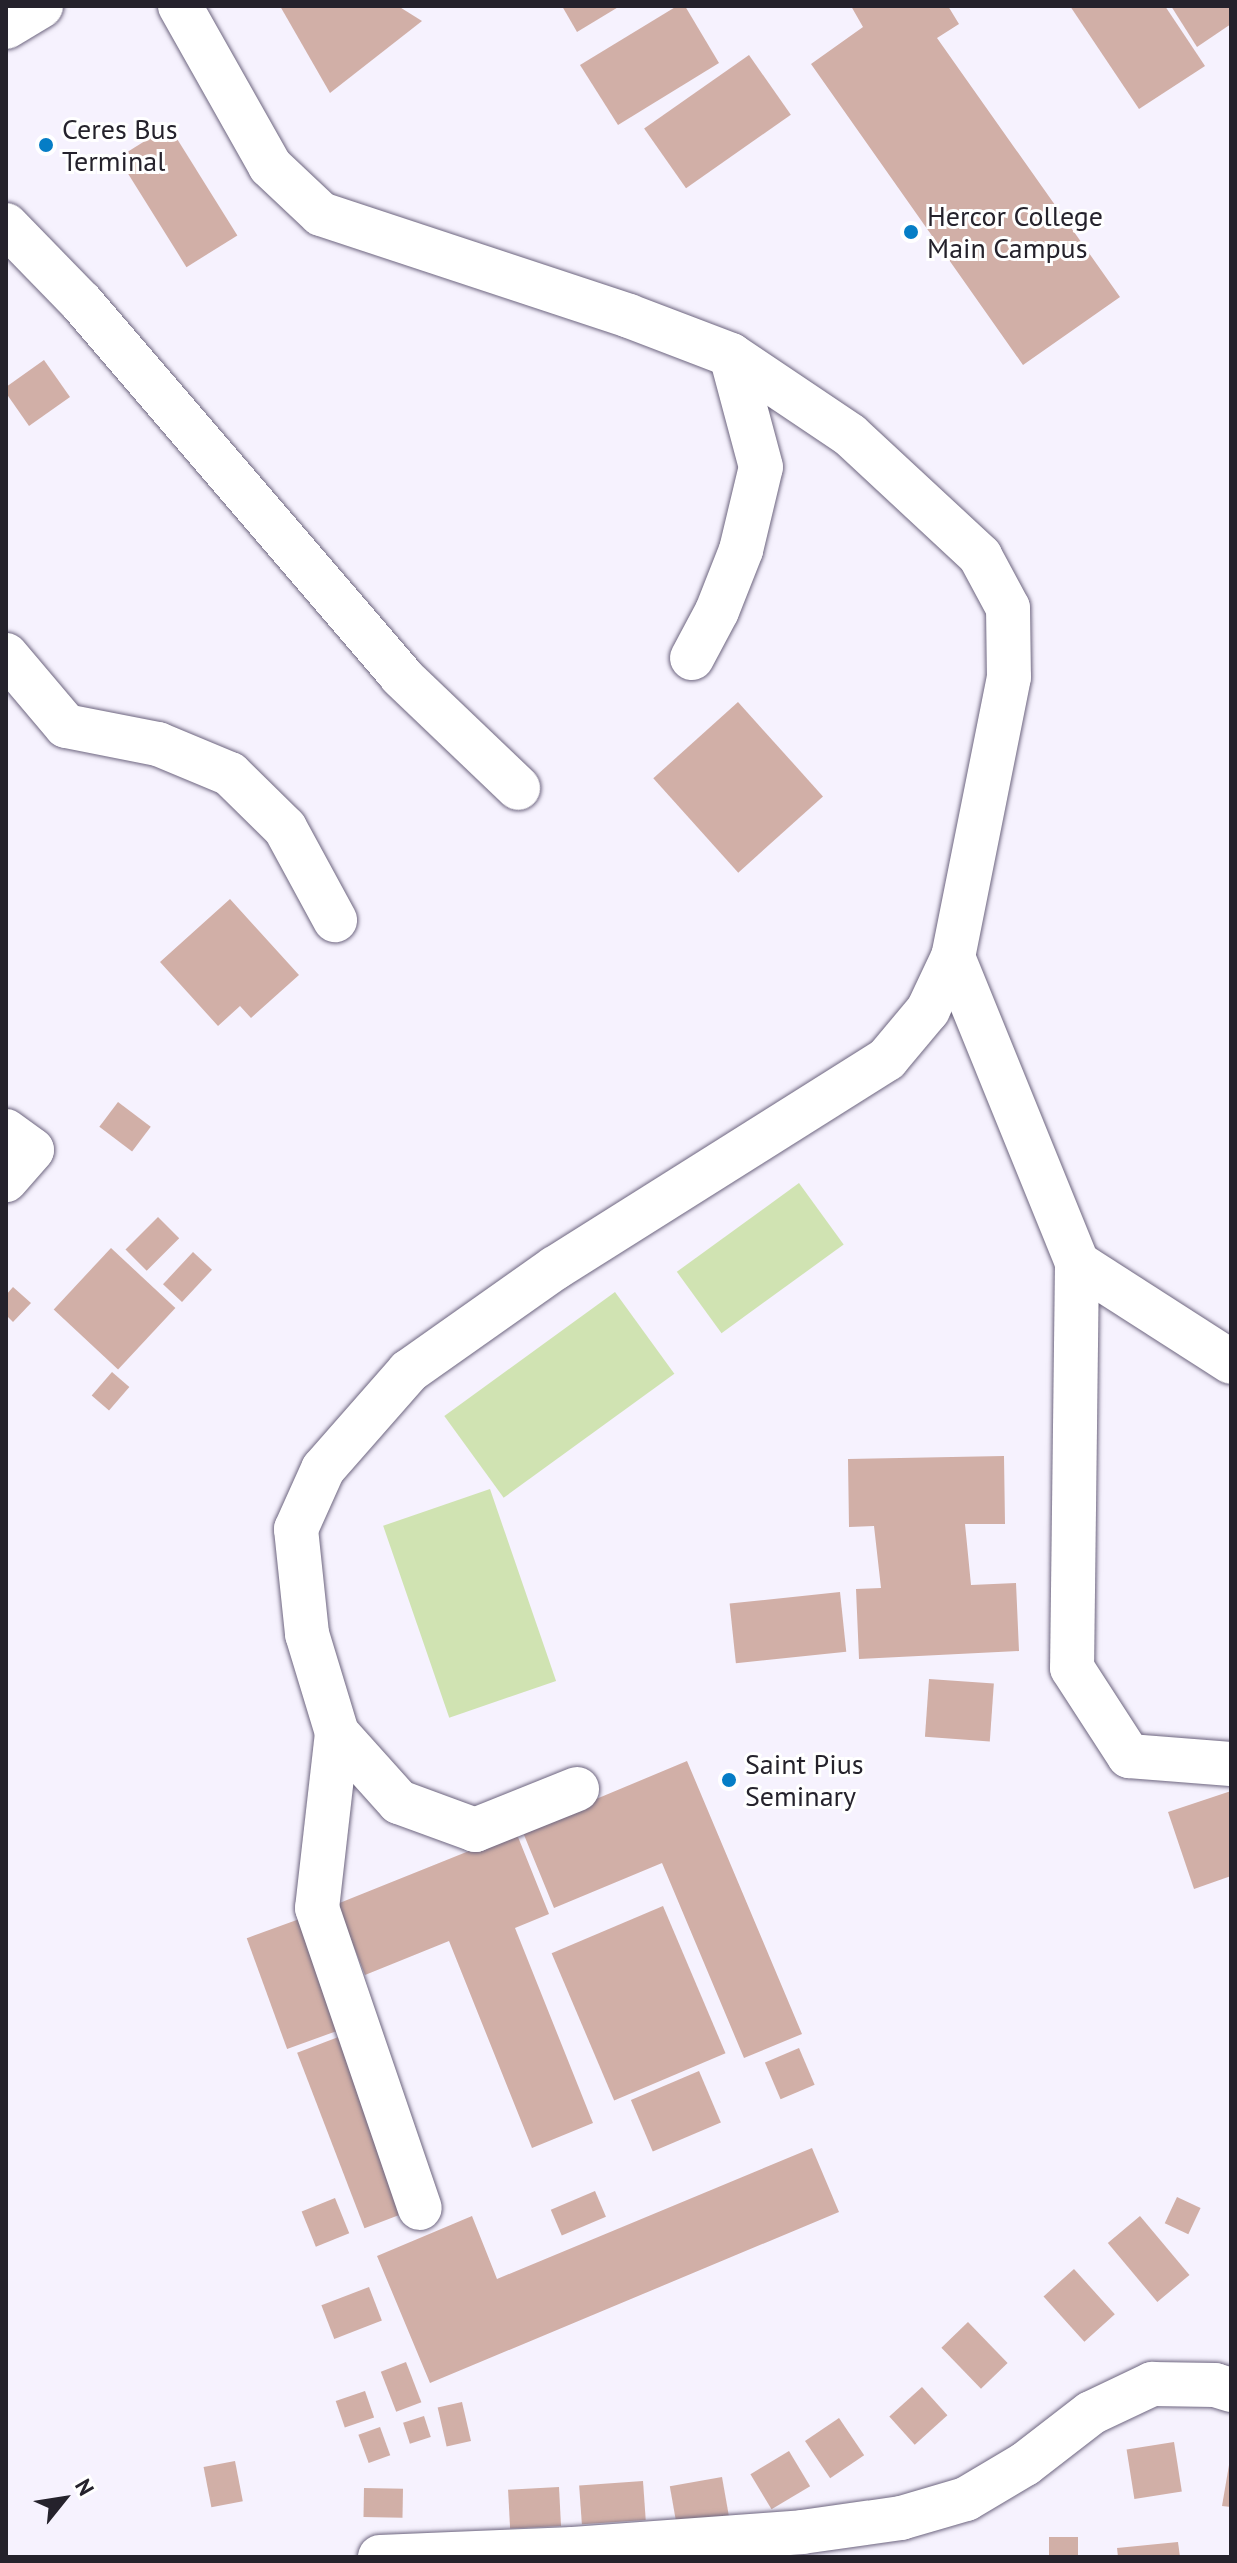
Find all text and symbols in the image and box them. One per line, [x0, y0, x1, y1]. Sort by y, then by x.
place label: Ceres Bus Terminal [62, 112, 177, 178]
marker: Ceres Bus Terminal [37, 136, 55, 154]
place label: Hercor College Main Campus [927, 199, 1103, 265]
marker: Hercor College Main Campus [902, 223, 920, 241]
place label: Saint Pius Seminary [745, 1747, 864, 1813]
marker: Saint Pius Seminary [720, 1771, 738, 1789]
north arrow [24, 2459, 104, 2539]
text: N [69, 2474, 101, 2500]

